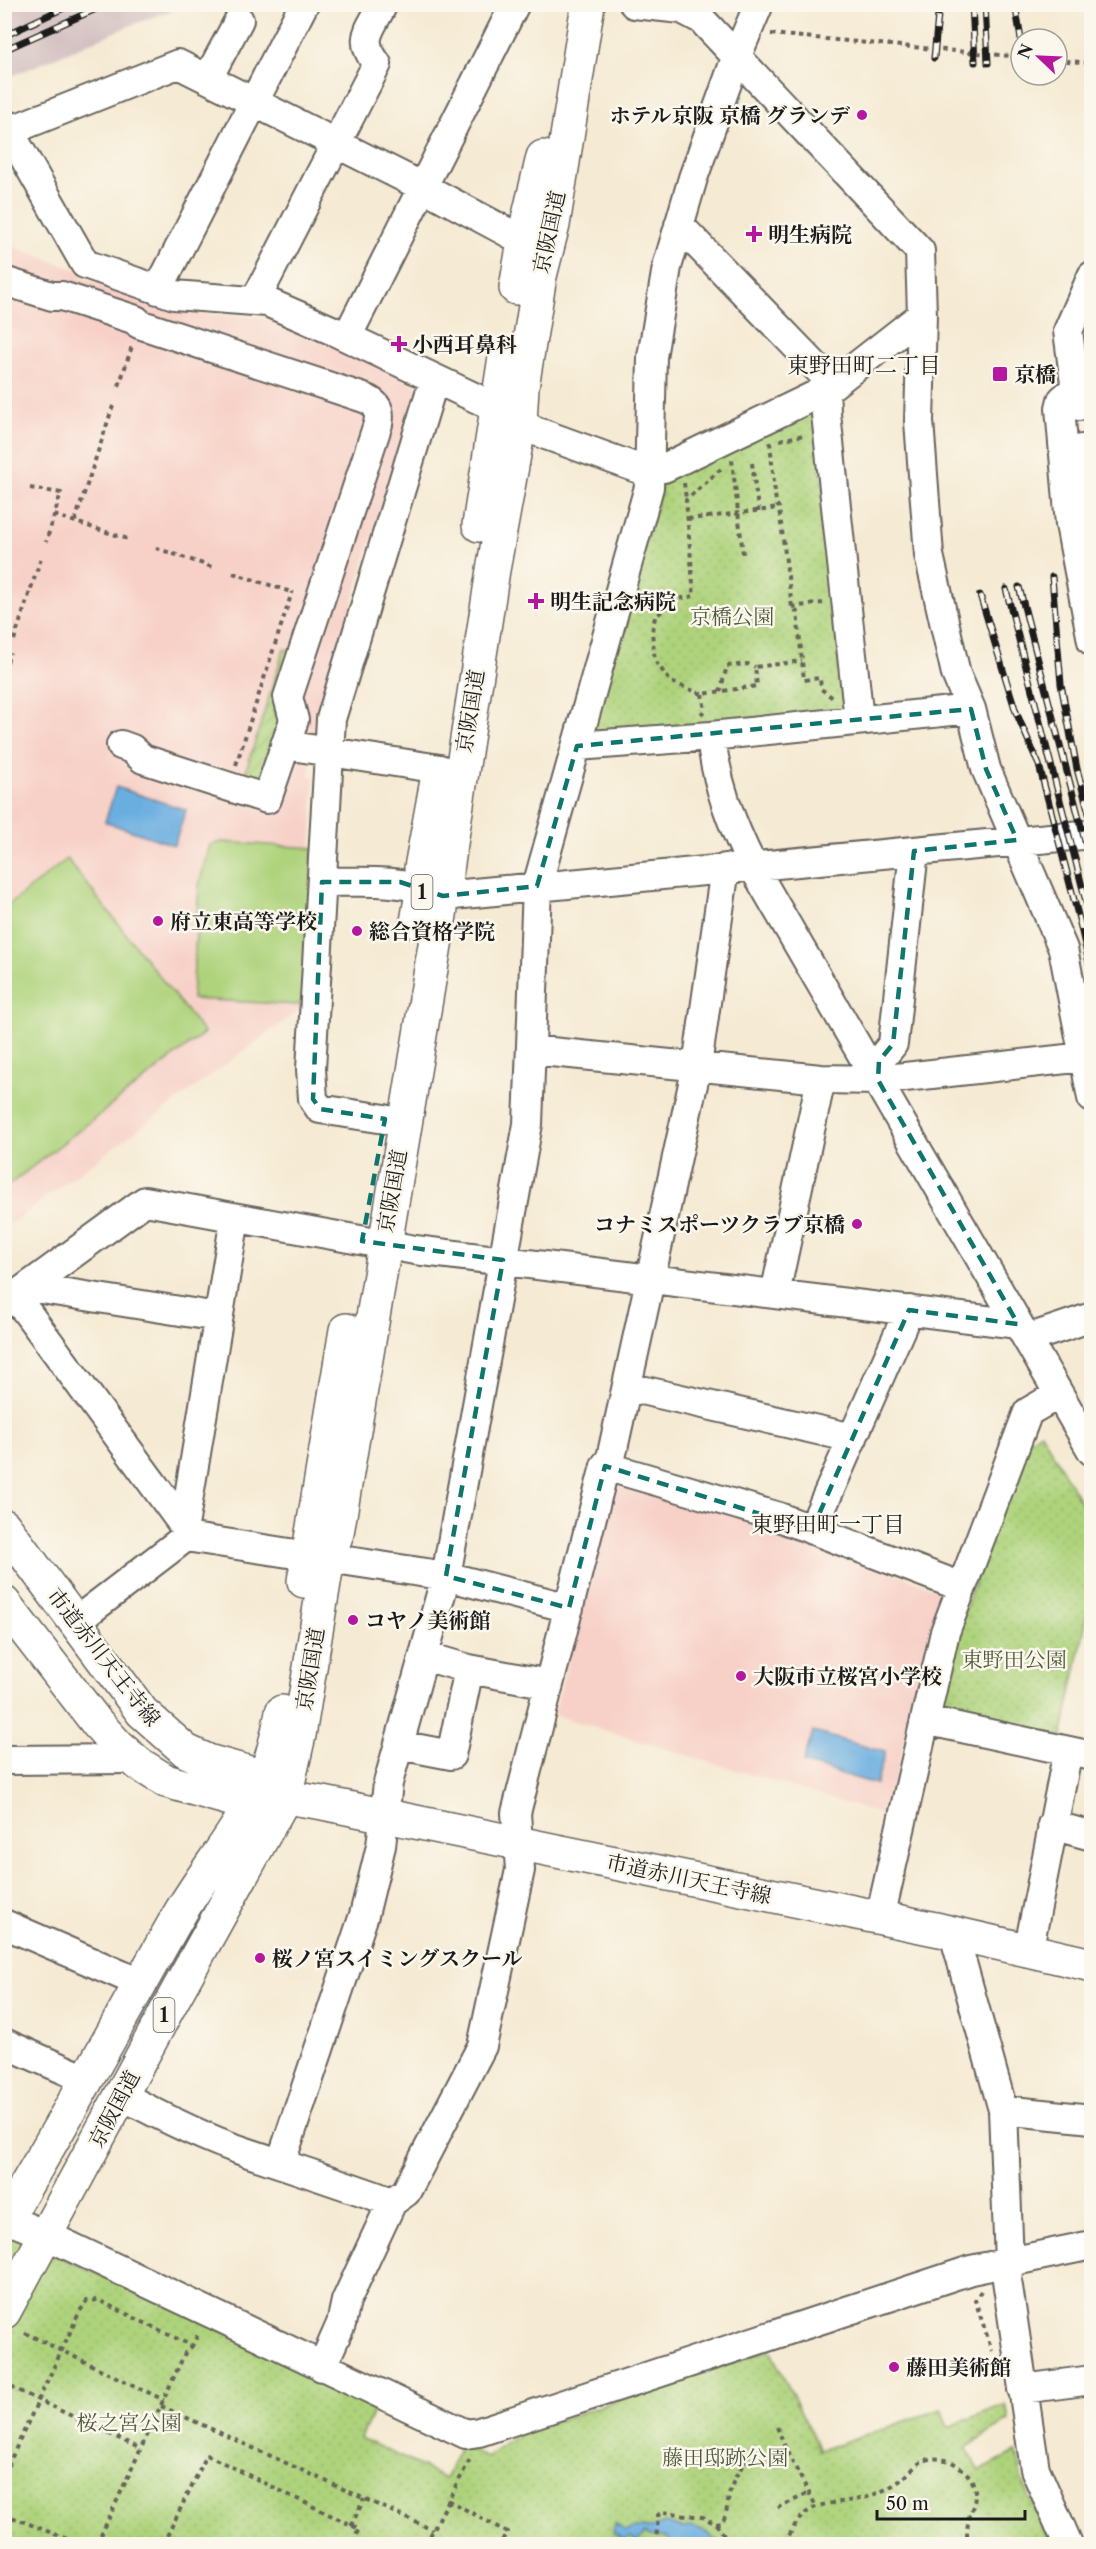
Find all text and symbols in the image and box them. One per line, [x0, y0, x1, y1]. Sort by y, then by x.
north arrow [1009, 27, 1069, 87]
text: N [1013, 41, 1037, 61]
place label: ホテル京阪 京橋 グランデ [610, 103, 850, 128]
marker: ホテル京阪 京橋 グランデ [855, 108, 869, 122]
street label: 京阪国道 [528, 188, 570, 276]
place label: 明生病院 [768, 222, 852, 247]
marker: 明生病院 [745, 225, 763, 243]
place label: 小西耳鼻科 [412, 332, 517, 357]
marker: 小西耳鼻科 [390, 335, 408, 353]
district label: 東野田町二丁目 [787, 352, 941, 379]
place label: 京橋 [1014, 362, 1056, 387]
marker: 京橋 [991, 365, 1009, 383]
place label: 明生記念病院 [550, 589, 676, 614]
marker: 明生記念病院 [527, 592, 545, 610]
park label: 京橋公園 [690, 604, 774, 629]
street label: 京阪国道 [451, 668, 489, 754]
road number: 1 [412, 875, 432, 909]
place label: 府立東高等学校 [170, 909, 317, 934]
marker: 府立東高等学校 [151, 914, 165, 928]
place label: 総合資格学院 [369, 919, 495, 944]
marker: 総合資格学院 [350, 924, 364, 938]
street label: 京阪国道 [372, 1147, 412, 1235]
place label: コナミスポーツクラブ京橋 [594, 1212, 845, 1237]
marker: コナミスポーツクラブ京橋 [850, 1217, 864, 1231]
district label: 東野田町一丁目 [751, 1511, 905, 1538]
street label: 市道赤川天王寺線 [42, 1583, 166, 1731]
place label: コヤノ美術館 [365, 1608, 491, 1633]
marker: コヤノ美術館 [346, 1613, 360, 1627]
street label: 京阪国道 [291, 1626, 329, 1712]
park label: 東野田公園 [962, 1647, 1067, 1672]
place label: 大阪市立桜宮小学校 [753, 1664, 942, 1689]
marker: 大阪市立桜宮小学校 [734, 1669, 748, 1683]
street label: 市道赤川天王寺線 [604, 1849, 774, 1909]
place label: 桜ノ宮スイミングスクール [272, 1946, 523, 1971]
marker: 桜ノ宮スイミングスクール [253, 1951, 267, 1965]
road number: 1 [154, 1998, 174, 2032]
street label: 京阪国道 [83, 2066, 145, 2152]
place label: 藤田美術館 [906, 2355, 1011, 2380]
marker: 藤田美術館 [887, 2360, 901, 2374]
park label: 桜之宮公園 [77, 2410, 182, 2435]
park label: 藤田邸跡公園 [662, 2445, 788, 2470]
scale bar [877, 2483, 1026, 2521]
text: 50 m [886, 2493, 929, 2515]

